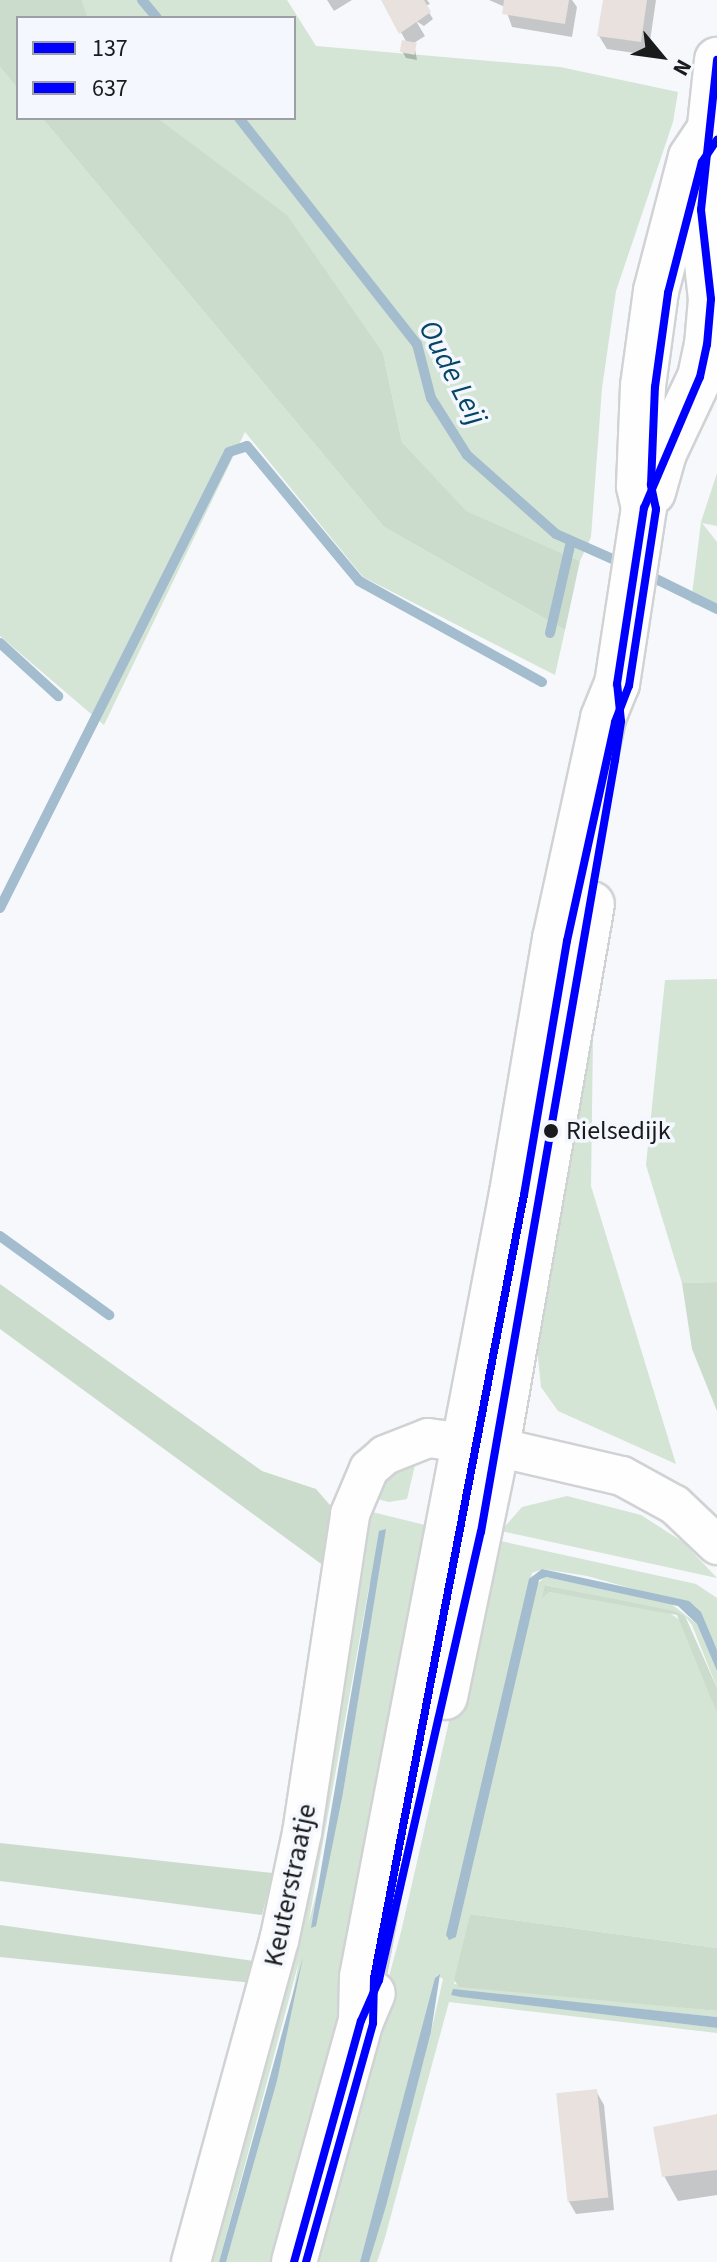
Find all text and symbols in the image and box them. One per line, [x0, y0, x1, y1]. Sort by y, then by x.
legend [16, 16, 296, 120]
north arrow [621, 16, 701, 96]
text: 137 [92, 31, 128, 66]
text: N [664, 53, 700, 82]
text: 637 [92, 71, 128, 106]
water label: Oude Leij [410, 314, 494, 432]
place label: Rielsedijk [566, 1115, 671, 1147]
marker: Rielsedijk [543, 1123, 559, 1139]
street label: Keuterstraatje [256, 1801, 324, 1969]

